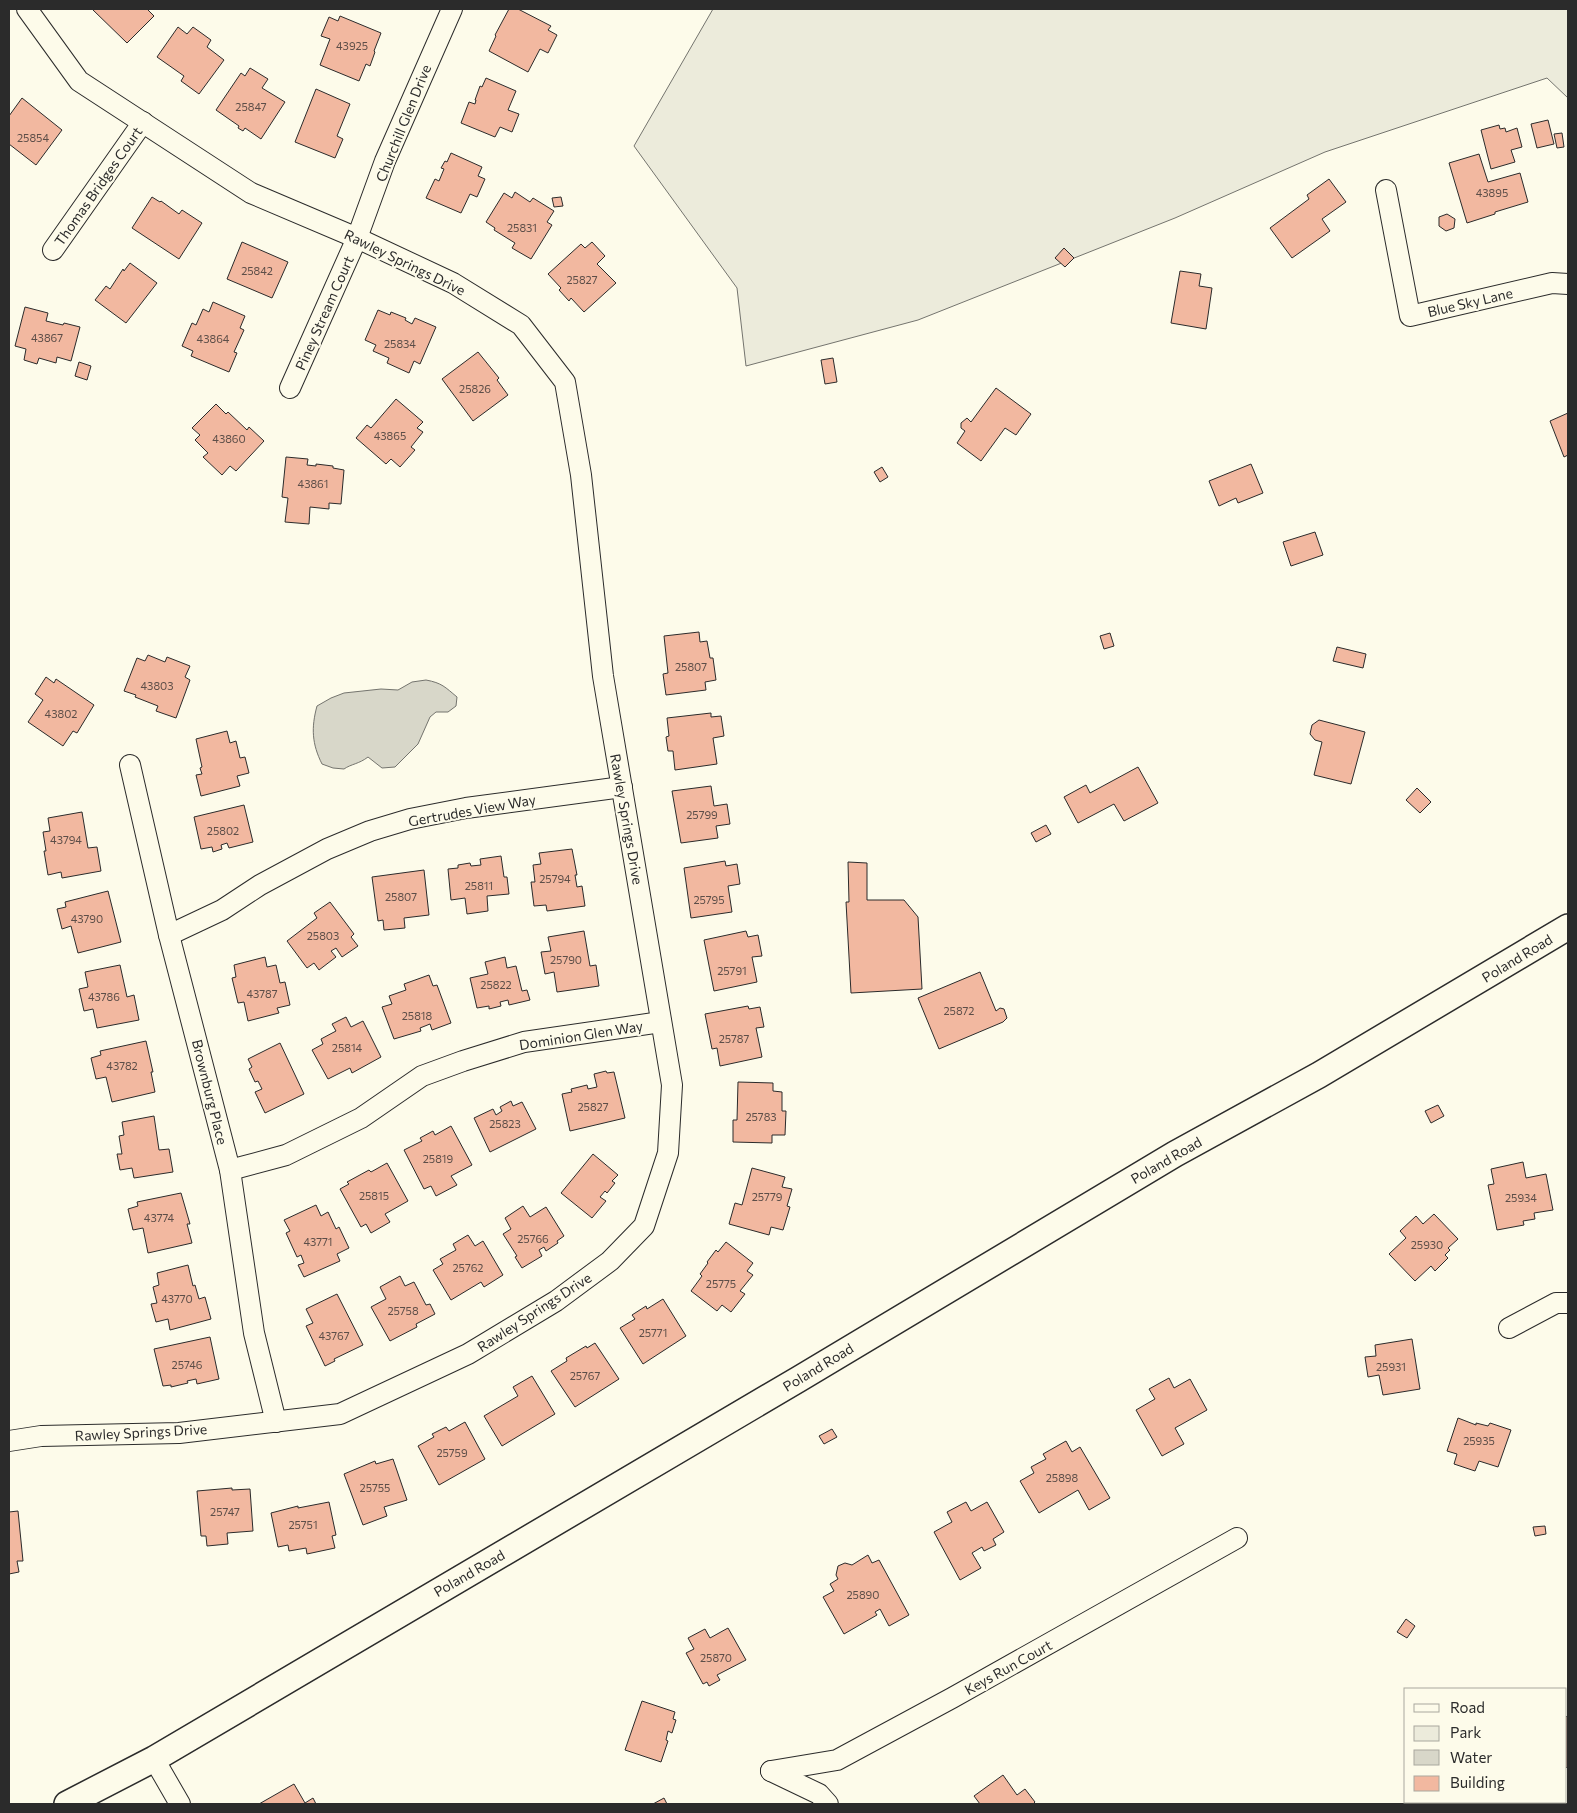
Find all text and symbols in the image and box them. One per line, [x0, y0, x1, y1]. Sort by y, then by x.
house number: 43925 [336, 39, 368, 52]
street label: Churchill Glen Drive [372, 62, 434, 184]
house number: 25847 [235, 100, 267, 113]
street label: Thomas Bridges Court [51, 123, 146, 249]
house number: 25854 [17, 131, 49, 144]
house number: 43895 [1476, 186, 1508, 199]
house number: 25831 [507, 221, 537, 234]
street label: Rawley Springs Drive [342, 225, 468, 299]
street label: Piney Stream Court [291, 253, 357, 373]
house number: 25842 [241, 264, 273, 277]
house number: 25827 [567, 273, 598, 286]
street label: Blue Sky Lane [1426, 284, 1514, 320]
house number: 43867 [31, 331, 63, 344]
house number: 43864 [197, 332, 230, 345]
house number: 25834 [384, 337, 416, 350]
house number: 25826 [459, 382, 491, 395]
house number: 43865 [374, 429, 406, 442]
house number: 43860 [212, 432, 246, 445]
house number: 43861 [298, 477, 328, 490]
house number: 25807 [675, 660, 707, 673]
house number: 43803 [141, 679, 173, 692]
house number: 43802 [45, 707, 77, 720]
street label: Rawley Springs Drive [607, 752, 647, 886]
street label: Gertrudes View Way [407, 790, 537, 830]
house number: 25799 [686, 808, 718, 821]
house number: 25802 [207, 824, 239, 837]
house number: 43794 [50, 833, 82, 846]
house number: 25794 [539, 872, 571, 885]
house number: 25811 [465, 879, 493, 892]
house number: 25807 [385, 890, 417, 903]
house number: 25795 [693, 893, 725, 906]
house number: 43790 [71, 912, 103, 925]
house number: 25803 [307, 929, 339, 942]
street label: Poland Road [1479, 930, 1555, 986]
house number: 25790 [550, 953, 582, 966]
house number: 25791 [717, 964, 747, 977]
house number: 25822 [480, 978, 512, 991]
house number: 43787 [246, 987, 278, 1000]
house number: 43786 [88, 990, 120, 1003]
house number: 25872 [944, 1004, 974, 1017]
house number: 25818 [402, 1009, 433, 1022]
street label: Dominion Glen Way [518, 1017, 644, 1053]
house number: 25787 [719, 1032, 750, 1045]
street label: Brownburg Place [189, 1038, 231, 1146]
house number: 25814 [332, 1041, 363, 1054]
house number: 43782 [106, 1059, 138, 1072]
house number: 25827 [578, 1100, 609, 1113]
house number: 25783 [745, 1110, 777, 1123]
house number: 25823 [489, 1117, 521, 1130]
street label: Poland Road [1127, 1133, 1205, 1187]
house number: 25819 [423, 1152, 454, 1165]
house number: 25815 [359, 1189, 389, 1202]
house number: 25779 [752, 1190, 783, 1203]
house number: 25934 [1505, 1191, 1537, 1204]
house number: 43774 [144, 1211, 175, 1224]
house number: 25766 [517, 1232, 549, 1245]
house number: 43771 [303, 1235, 333, 1248]
house number: 25930 [1411, 1238, 1443, 1251]
house number: 25762 [453, 1261, 483, 1274]
street label: Rawley Springs Drive [474, 1269, 594, 1355]
house number: 25775 [706, 1277, 736, 1290]
house number: 43770 [161, 1292, 193, 1305]
house number: 25758 [387, 1304, 419, 1317]
house number: 25771 [639, 1326, 667, 1339]
house number: 43767 [318, 1329, 350, 1342]
street label: Poland Road [780, 1339, 856, 1395]
house number: 25746 [172, 1358, 203, 1371]
house number: 25931 [1376, 1360, 1406, 1373]
house number: 25767 [570, 1369, 601, 1382]
street label: Rawley Springs Drive [74, 1420, 208, 1444]
house number: 25935 [1463, 1434, 1495, 1447]
house number: 25759 [436, 1446, 468, 1459]
house number: 25898 [1046, 1471, 1079, 1484]
house number: 25755 [360, 1481, 390, 1494]
house number: 25747 [210, 1505, 240, 1518]
house number: 25751 [288, 1518, 318, 1531]
street label: Poland Road [430, 1546, 508, 1600]
house number: 25890 [847, 1588, 879, 1601]
street label: Keys Run Court [961, 1636, 1055, 1698]
house number: 25870 [700, 1651, 732, 1664]
legend [1404, 1688, 1567, 1803]
text: Road [1450, 1698, 1485, 1716]
text: Park [1450, 1723, 1481, 1741]
text: Water [1450, 1748, 1492, 1766]
text: Building [1450, 1773, 1505, 1791]

